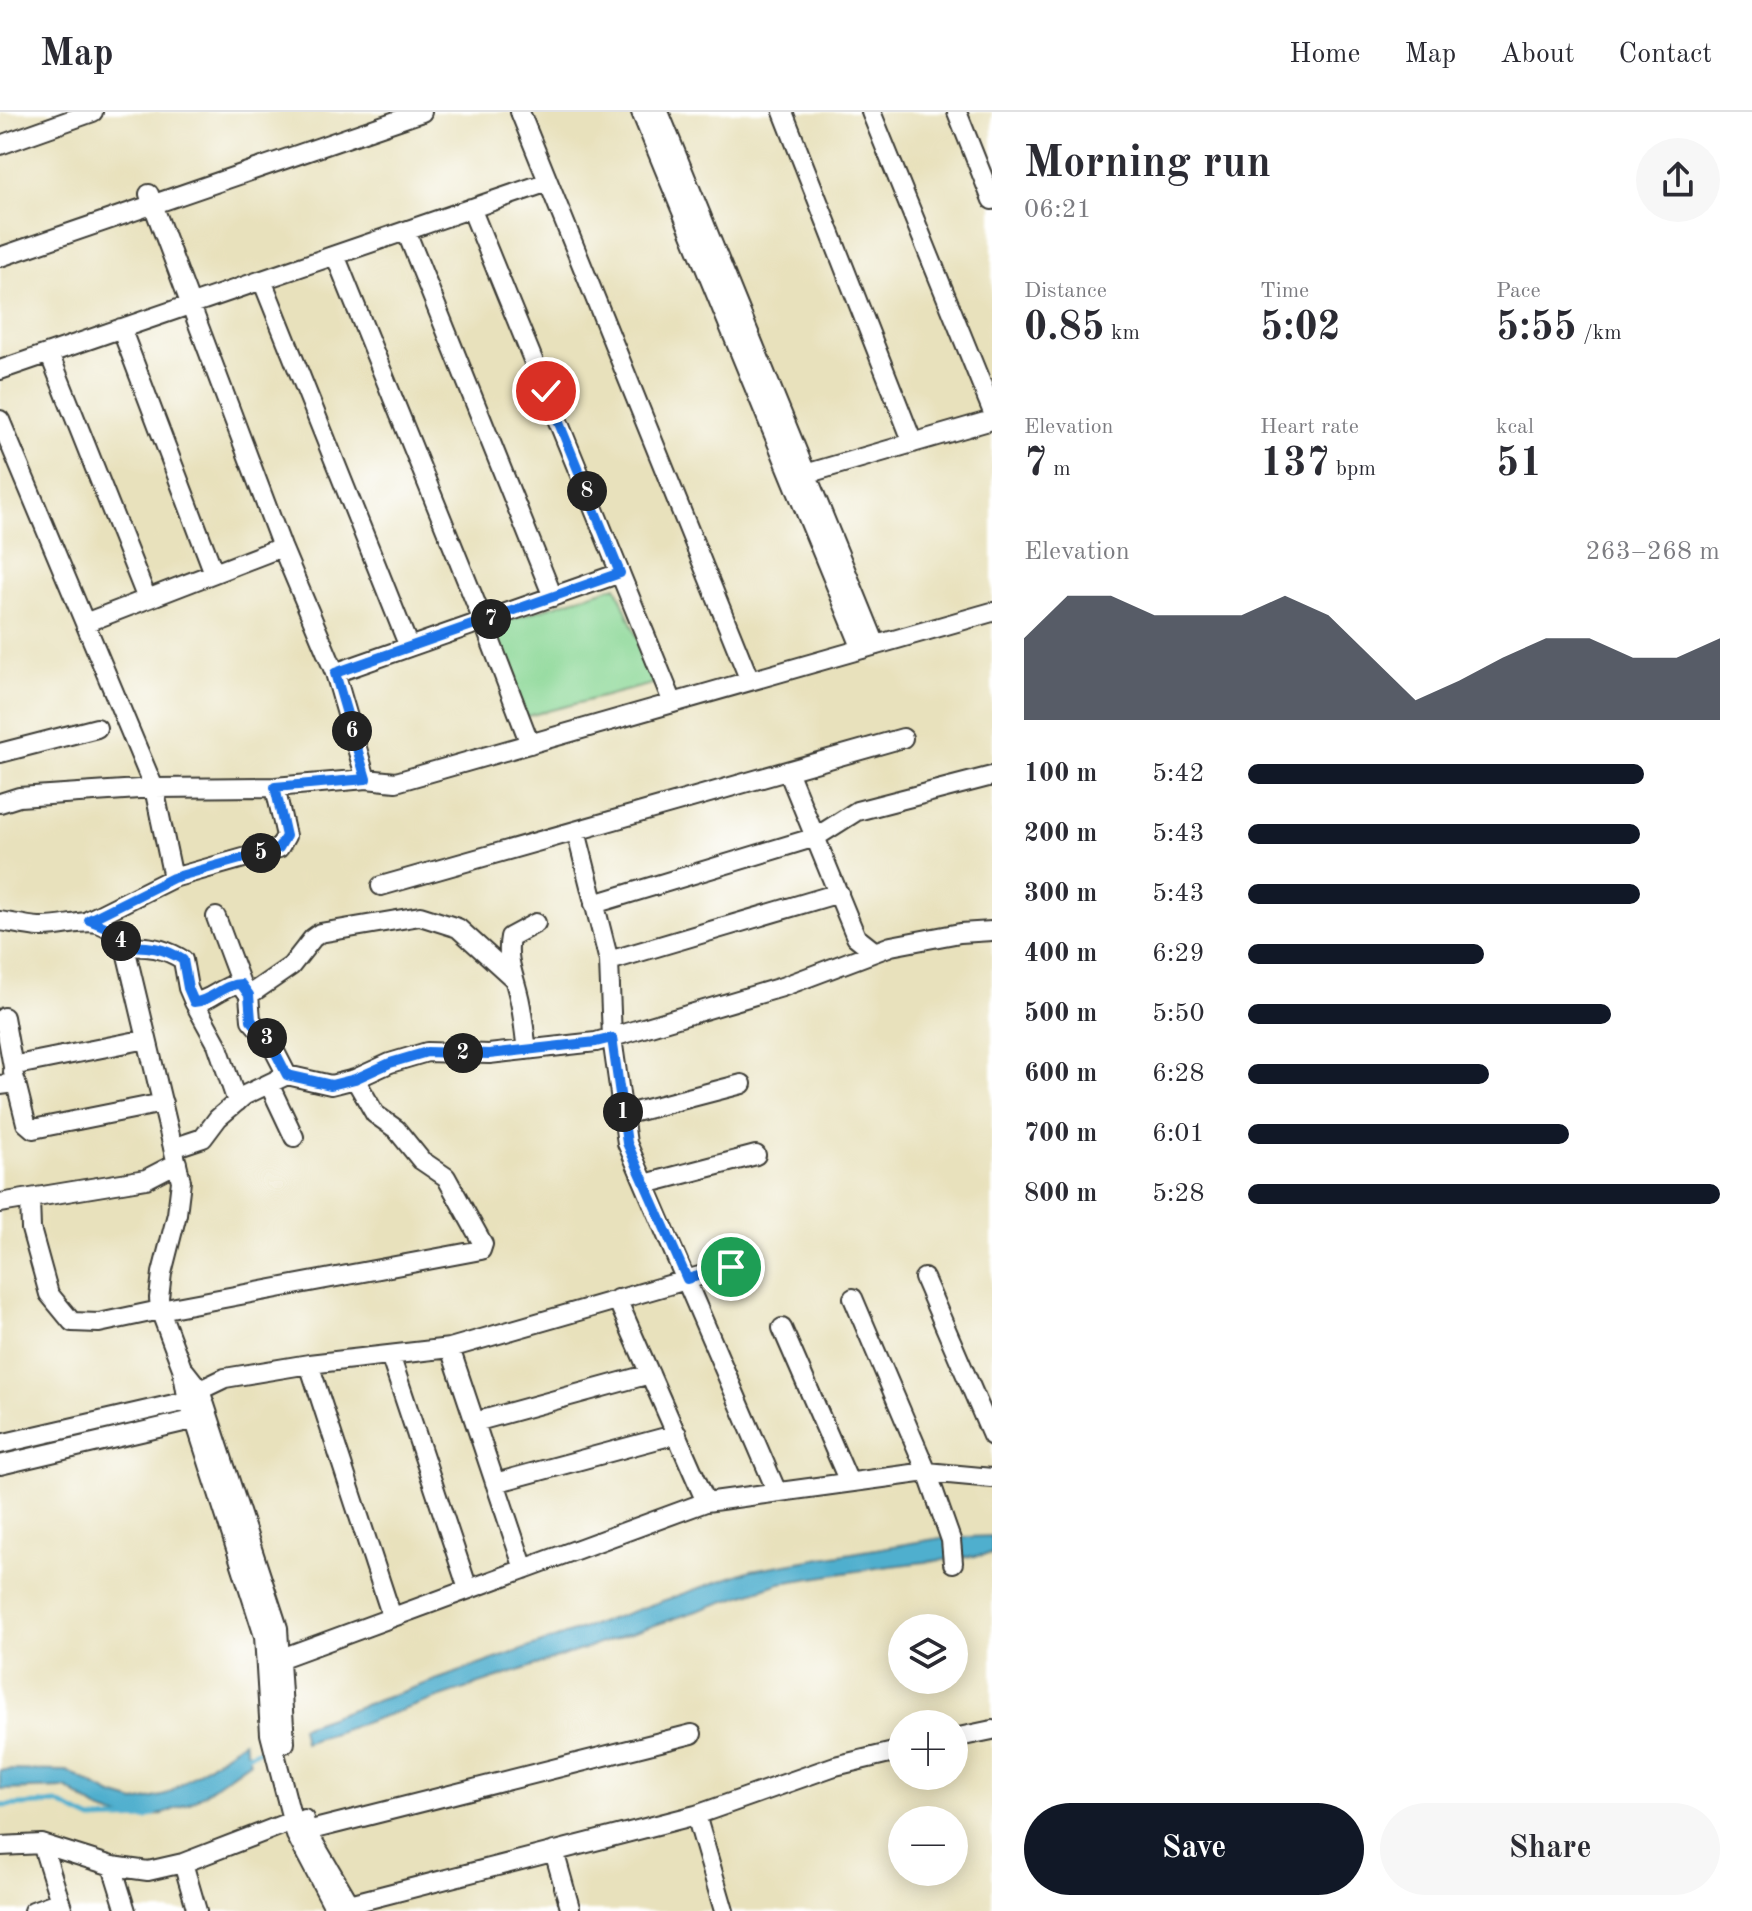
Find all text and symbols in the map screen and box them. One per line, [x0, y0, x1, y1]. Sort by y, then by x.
text: Map [40, 36, 114, 74]
text: Home [1289, 41, 1360, 69]
text: Map [1404, 41, 1456, 69]
text: About [1500, 41, 1575, 69]
text: Contact [1619, 41, 1712, 69]
button: share [1636, 138, 1720, 222]
text: Morning run [1024, 142, 1271, 186]
text: 06:21 [1024, 197, 1092, 223]
text: Distance [1024, 280, 1107, 302]
text: Time [1260, 280, 1309, 302]
text: Pace [1496, 280, 1541, 302]
text: 0.85 [1024, 309, 1105, 349]
text: 5:02 [1260, 309, 1341, 349]
text: 5:55 [1496, 309, 1577, 349]
text: km [1105, 322, 1140, 344]
text: /km [1577, 322, 1622, 344]
pin [512, 357, 580, 425]
icon: check [524, 369, 568, 413]
text: Elevation [1024, 416, 1114, 438]
text: Heart rate [1260, 416, 1359, 438]
text: kcal [1496, 416, 1534, 438]
text: 7 [1024, 445, 1047, 485]
text: 137 [1260, 445, 1330, 485]
text: 51 [1496, 445, 1542, 485]
text: m [1047, 458, 1071, 480]
text: bpm [1330, 458, 1376, 480]
pin: 8 [567, 471, 607, 511]
text: 8 [581, 480, 593, 502]
text: Elevation [1024, 539, 1130, 565]
text: 263–268 m [1585, 539, 1720, 565]
pin: 7 [471, 599, 511, 639]
text: 7 [485, 608, 497, 630]
pin: 6 [332, 711, 372, 751]
text: 6 [346, 720, 358, 742]
text: 100 m [1024, 761, 1097, 787]
text: 5:42 [1152, 761, 1205, 787]
text: 200 m [1024, 821, 1097, 847]
text: 5:43 [1152, 821, 1205, 847]
pin: 5 [241, 833, 281, 873]
text: 5 [255, 842, 267, 864]
text: 300 m [1024, 881, 1097, 907]
text: 5:43 [1152, 881, 1205, 907]
pin: 4 [101, 921, 141, 961]
text: 4 [115, 930, 127, 952]
text: 400 m [1024, 941, 1097, 967]
text: 6:29 [1152, 941, 1205, 967]
text: 500 m [1024, 1001, 1097, 1027]
text: 5:50 [1152, 1001, 1205, 1027]
pin: 3 [247, 1018, 287, 1058]
text: 3 [261, 1027, 273, 1049]
pin: 2 [443, 1033, 483, 1073]
text: 2 [457, 1042, 469, 1064]
text: 600 m [1024, 1061, 1097, 1087]
text: 6:28 [1152, 1061, 1205, 1087]
pin: 1 [603, 1092, 643, 1132]
text: 1 [617, 1101, 629, 1123]
text: 700 m [1024, 1121, 1097, 1147]
text: 6:01 [1152, 1121, 1205, 1147]
text: 800 m [1024, 1181, 1097, 1207]
text: 5:28 [1152, 1181, 1205, 1207]
pin [697, 1233, 765, 1301]
icon: arrive [709, 1245, 753, 1289]
map controls [888, 1614, 968, 1886]
button: layers [888, 1614, 968, 1694]
button: + [888, 1710, 968, 1790]
button: Save [1024, 1803, 1364, 1895]
button: Share [1380, 1803, 1720, 1895]
button: − [888, 1806, 968, 1886]

